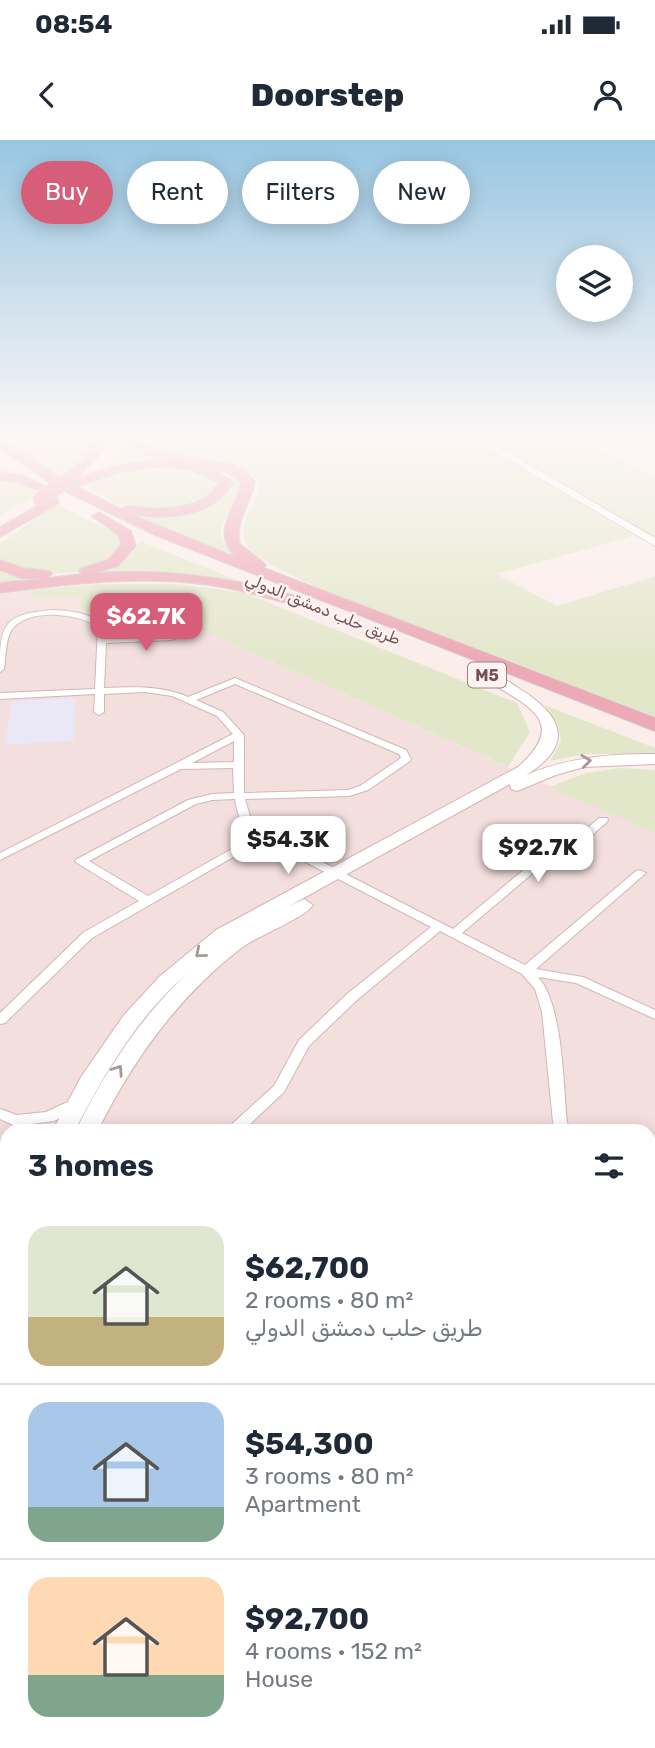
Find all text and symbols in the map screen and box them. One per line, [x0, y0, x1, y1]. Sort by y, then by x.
text: 08:54 [35, 9, 112, 40]
icon: back [28, 76, 66, 114]
text: Doorstep [251, 76, 404, 114]
icon: person [589, 76, 627, 114]
chip: Buy [21, 161, 113, 224]
chip: Rent [127, 161, 228, 224]
chip: Filters [242, 161, 359, 224]
chip: New [373, 161, 470, 224]
map controls [556, 245, 633, 322]
button: layers [556, 245, 633, 322]
street label: طريق حلب دمشق الدولي [242, 569, 403, 652]
pin: $62.7K [89, 594, 203, 653]
text: $62.7K [106, 602, 186, 630]
road number: M5 [468, 662, 506, 688]
one-way arrow [580, 753, 592, 768]
pin: $54.3K [231, 816, 345, 876]
pin: $92.7K [481, 824, 595, 884]
text: $54.3K [247, 825, 329, 853]
text: $92.7K [498, 833, 578, 861]
one-way arrow [195, 945, 208, 957]
one-way arrow [110, 1065, 122, 1078]
icon: filters [590, 1147, 628, 1185]
text: 3 homes [28, 1148, 154, 1184]
text: $62,700 [245, 1250, 369, 1286]
icon: home [84, 1254, 168, 1338]
text: 2 rooms · 80 m² [245, 1286, 413, 1314]
text: طريق حلب دمشق الدولي [245, 1314, 483, 1342]
text: $54,300 [245, 1426, 374, 1462]
icon: home [84, 1430, 168, 1514]
text: 3 rooms · 80 m² [245, 1462, 414, 1490]
text: Apartment [245, 1490, 361, 1518]
text: $92,700 [245, 1601, 369, 1637]
icon: home [84, 1605, 168, 1689]
text: 4 rooms · 152 m² [245, 1637, 422, 1665]
text: House [245, 1665, 313, 1693]

